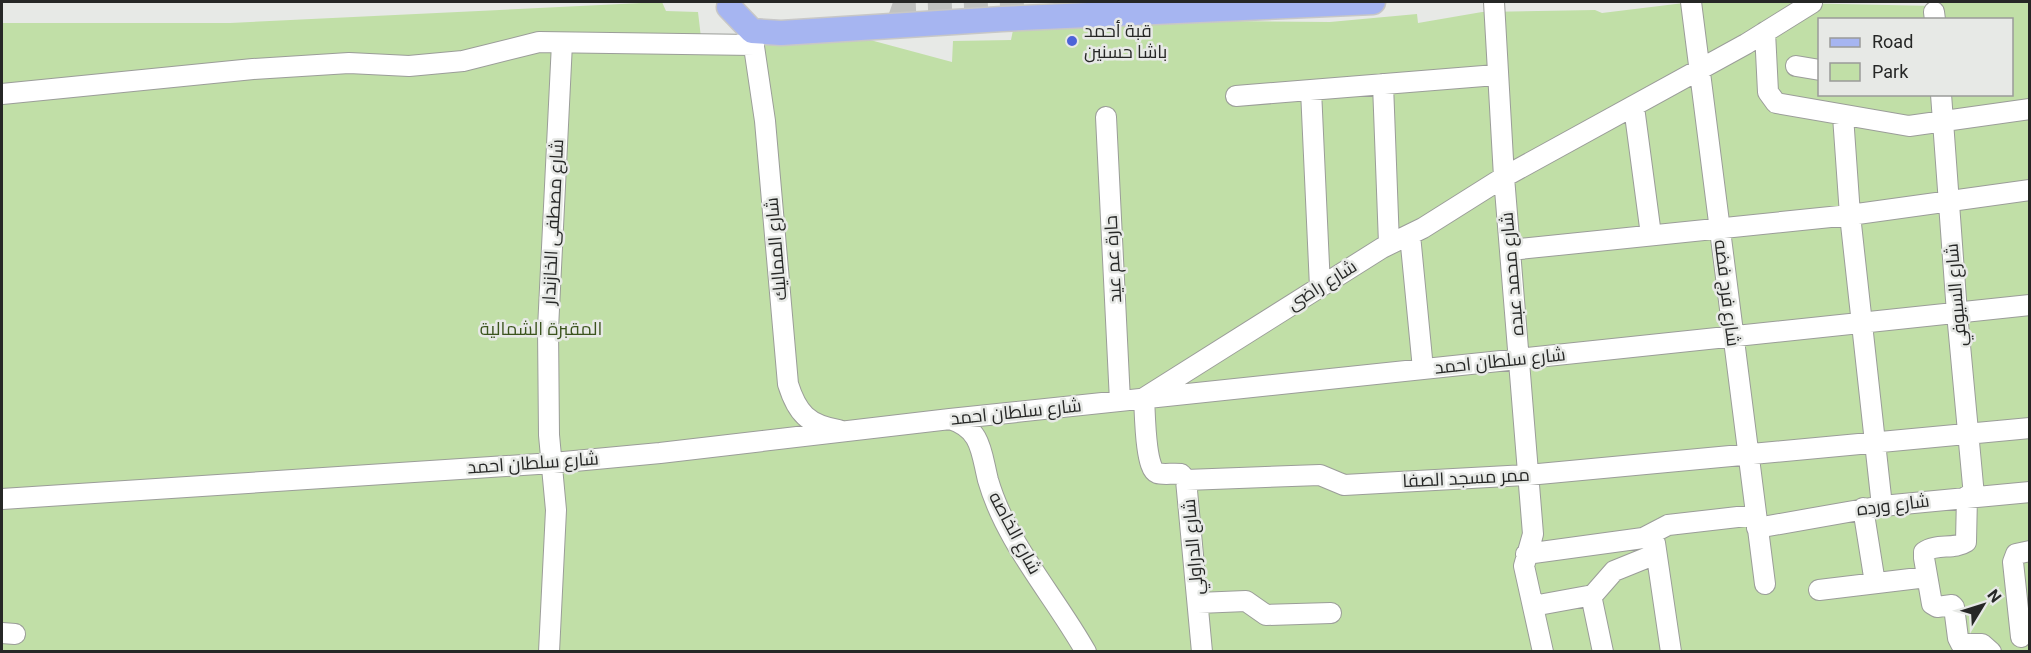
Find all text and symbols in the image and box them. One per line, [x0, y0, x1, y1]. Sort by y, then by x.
legend [1818, 18, 2013, 96]
place label: قبة أحمد باشا حسنين [1084, 20, 1167, 63]
text: Road [1872, 31, 1913, 52]
marker: قبة أحمد باشا حسنين [1065, 34, 1079, 48]
text: Park [1872, 61, 1909, 82]
street label: شارع مصطفى الخازندار [538, 138, 569, 307]
street label: شارع المماليك [761, 196, 792, 302]
street label: شارع محمد عبده [1496, 211, 1529, 337]
street label: حارة عم عيد [1100, 215, 1127, 303]
street label: شارع فرج فضه [1709, 238, 1744, 348]
street label: شارع السيوفي [1941, 242, 1974, 348]
street label: شارع راضى [1283, 255, 1361, 316]
park label: المقبرة الشمالية [480, 318, 602, 340]
street label: شارع سلطان احمد [1433, 343, 1567, 380]
street label: شارع سلطان احمد [949, 394, 1083, 431]
street label: شارع سلطان احمد [467, 447, 599, 480]
street label: ممر مسجد الصفا [1402, 464, 1530, 492]
street label: شارع الخاصه [983, 488, 1046, 579]
street label: شارع ورده [1855, 490, 1931, 521]
street label: شارع الدراولي [1178, 498, 1211, 596]
north arrow [1953, 575, 2013, 635]
text: N [1983, 586, 2005, 606]

